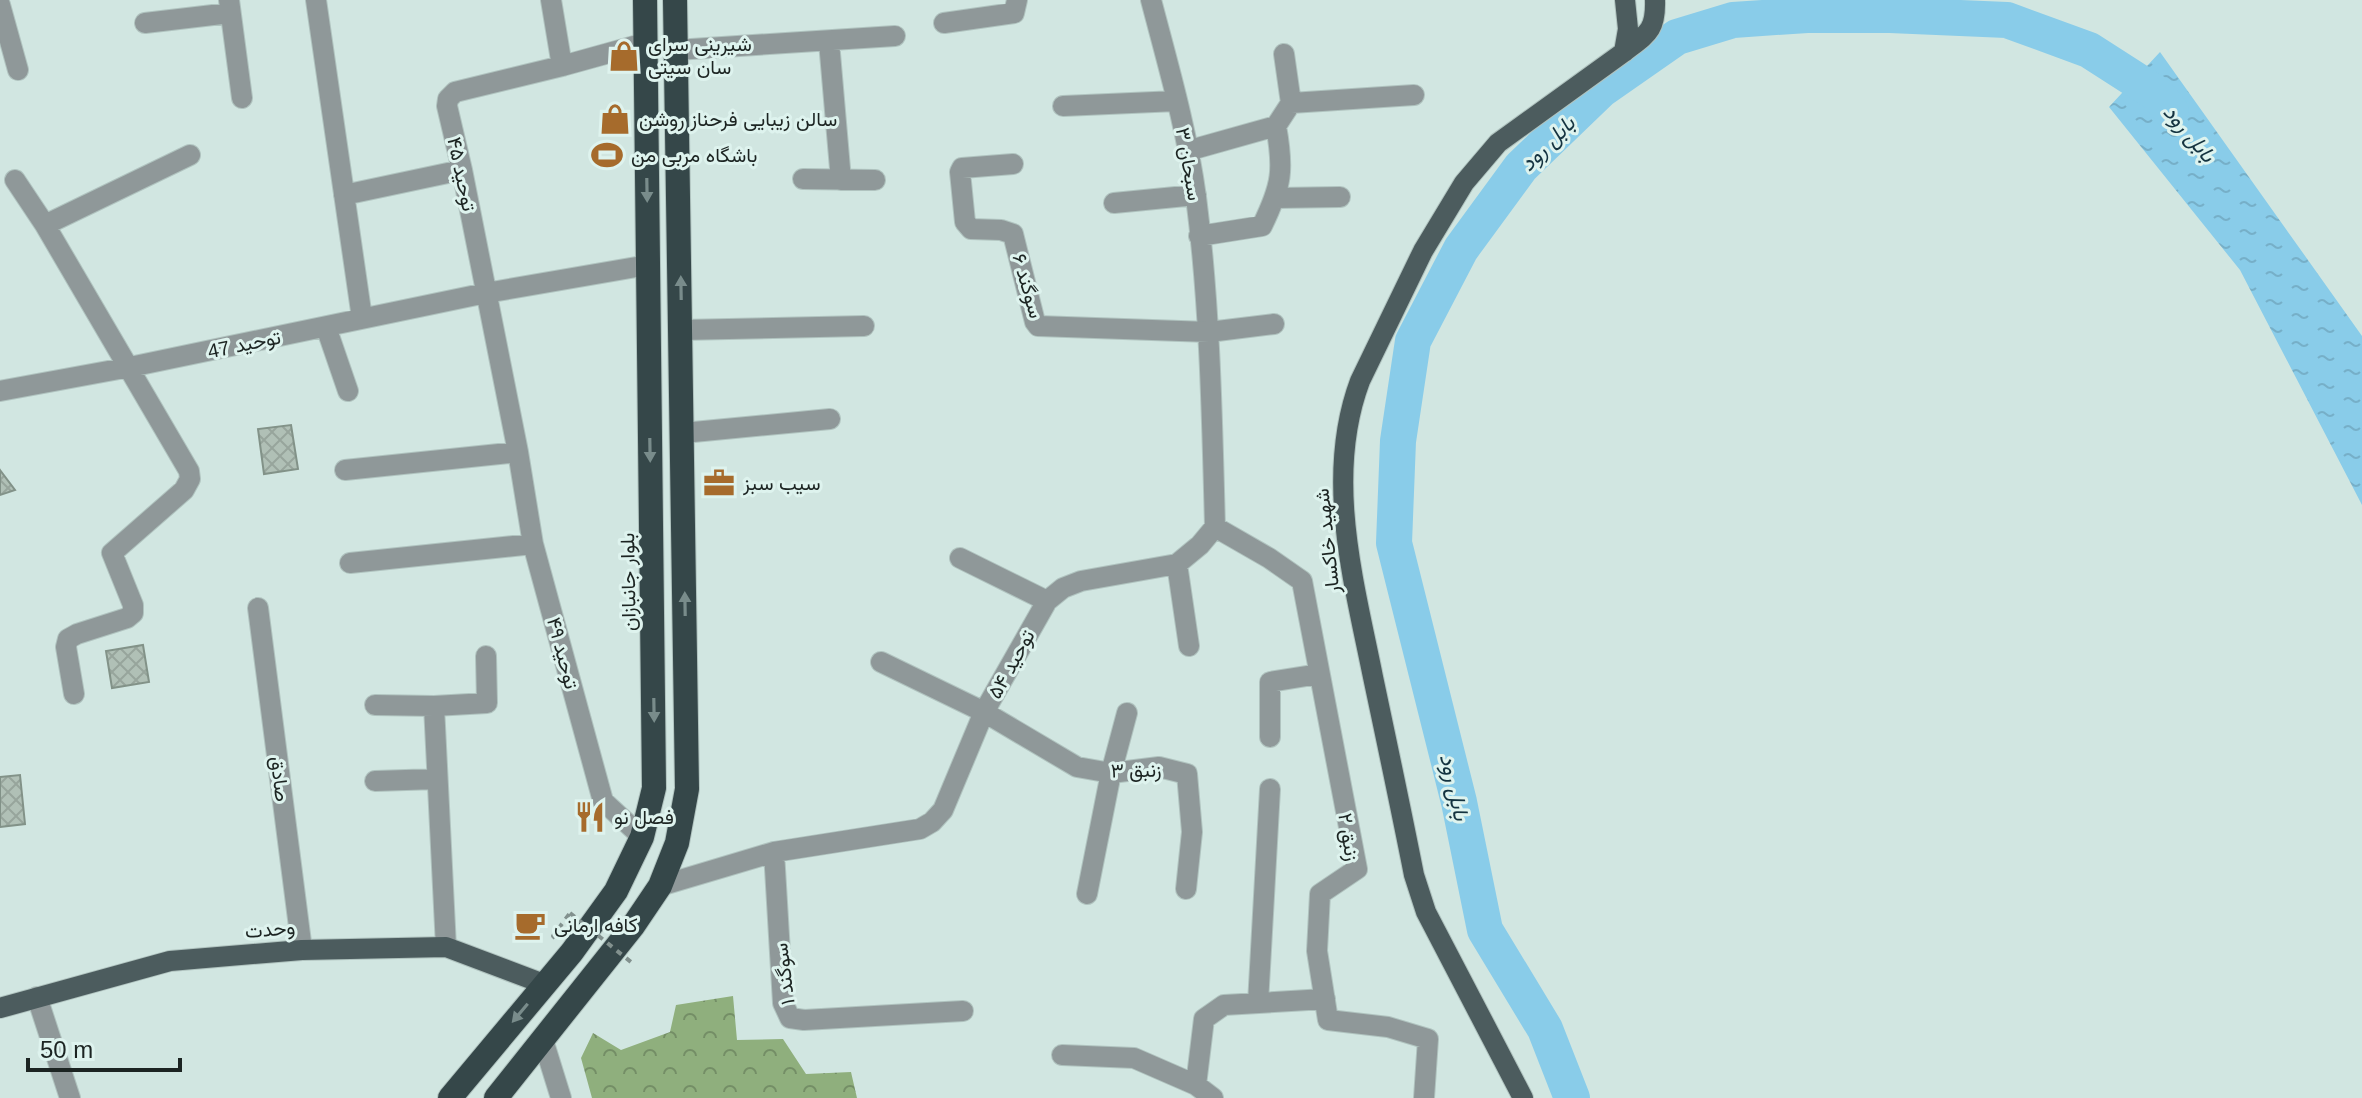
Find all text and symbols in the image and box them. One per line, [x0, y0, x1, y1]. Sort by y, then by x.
place label: شیرینی سرای سان سیتی [648, 33, 752, 79]
shop icon: شیرینی سرای سان سیتی [607, 39, 641, 73]
water label: بابل رود [2158, 100, 2221, 168]
shop icon: سالن زیبایی فرحناز روشن [598, 102, 632, 136]
place label: سالن زیبایی فرحناز روشن [639, 108, 837, 132]
water label: بابل رود [1515, 110, 1581, 177]
street label: سبحان ۳ [1171, 126, 1206, 202]
street label: توحید ۴۵ [441, 135, 481, 213]
sports icon: باشگاه مربی من [590, 138, 624, 172]
place label: باشگاه مربی من [631, 144, 758, 168]
one-way arrow [641, 178, 653, 203]
street label: سوگند ۶ [1006, 251, 1048, 321]
one-way arrow [674, 275, 687, 300]
street label: توحید 47 [205, 326, 283, 364]
one-way arrow [644, 438, 656, 463]
office icon: سیب سبز [702, 466, 736, 500]
place label: سیب سبز [742, 472, 821, 496]
street label: شهید خاکسار [1311, 487, 1346, 596]
street label: بلوار جانبازان [616, 533, 642, 631]
one-way arrow [678, 591, 691, 616]
street label: توحید ۴۹ [541, 615, 583, 692]
street label: توحید ۵۴ [983, 626, 1041, 703]
one-way arrow [647, 698, 660, 723]
water label: بابل رود [1434, 752, 1474, 823]
street label: صادق [266, 755, 294, 803]
street label: زنبق ۳ [1110, 759, 1162, 783]
restaurant icon: فصل نو [573, 800, 607, 834]
place label: فصل نو [614, 806, 674, 830]
street label: زنبق ۲ [1332, 811, 1364, 863]
cafe icon: کافه ارمانی [513, 908, 547, 942]
place label: کافه ارمانی [554, 914, 638, 938]
street label: وحدت [244, 916, 296, 944]
street label: سوگند ۱ [769, 942, 801, 1006]
one-way arrow [512, 1003, 529, 1023]
scale bar [28, 1022, 180, 1072]
text: 50 m [40, 1036, 93, 1063]

